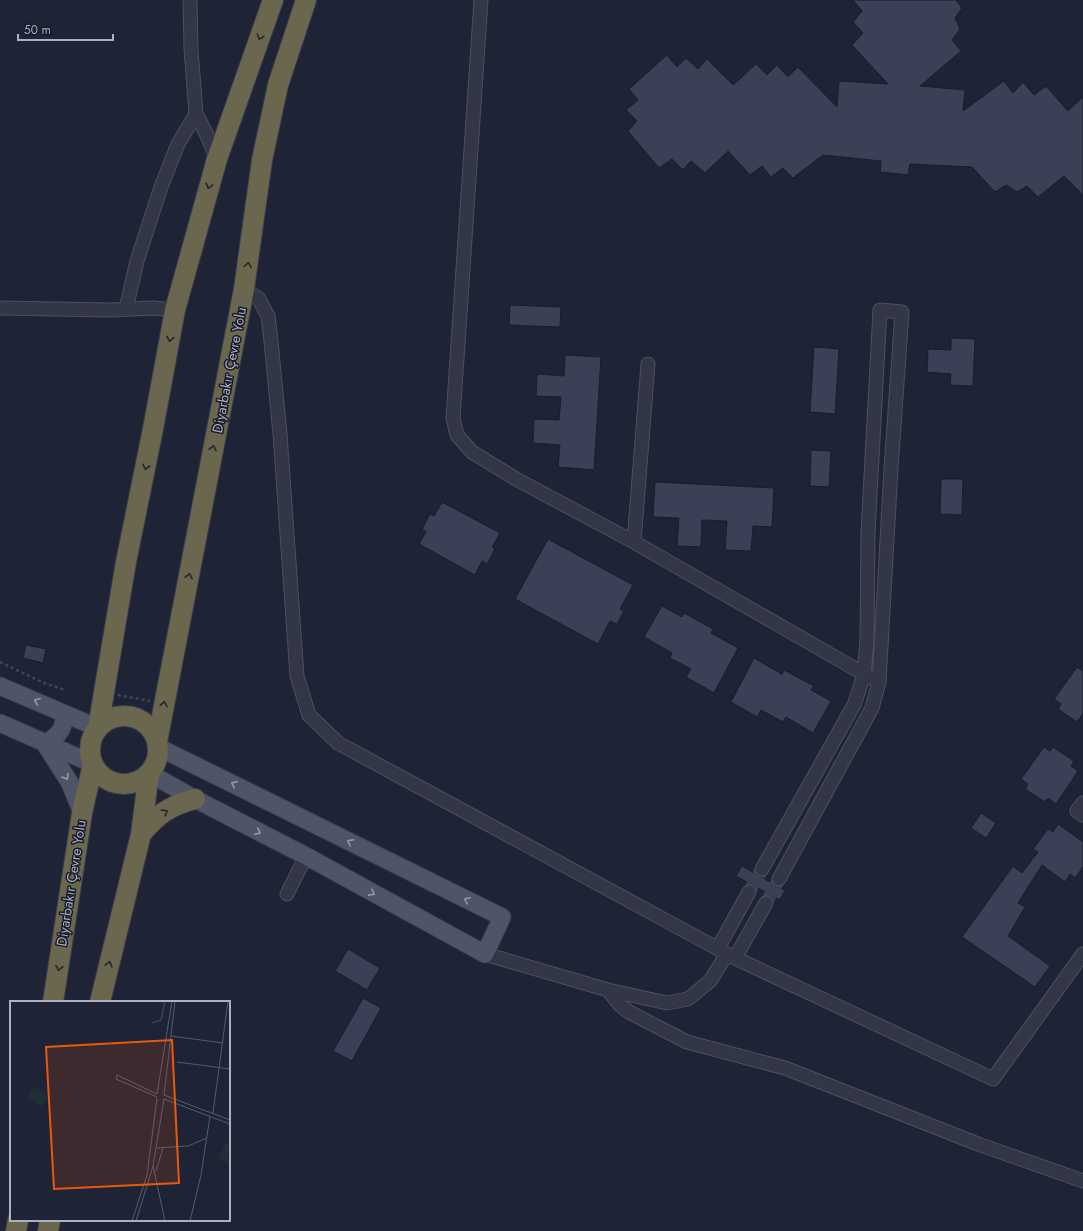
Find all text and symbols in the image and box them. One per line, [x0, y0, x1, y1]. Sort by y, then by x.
scale bar [18, 16, 113, 42]
text: 50 m [24, 21, 51, 39]
one-way arrow [257, 33, 265, 40]
one-way arrow [206, 183, 214, 190]
one-way arrow [243, 262, 252, 269]
street label: Diyarbakır Çevre Yolu [207, 305, 251, 435]
one-way arrow [166, 336, 175, 342]
one-way arrow [209, 445, 217, 451]
one-way arrow [142, 464, 150, 470]
one-way arrow [184, 573, 192, 579]
one-way arrow [34, 698, 41, 706]
one-way arrow [159, 700, 168, 707]
one-way arrow [62, 773, 69, 780]
one-way arrow [230, 781, 238, 789]
one-way arrow [161, 809, 168, 816]
street label: Diyarbakır Çevre Yolu [51, 818, 91, 948]
one-way arrow [253, 827, 261, 834]
one-way arrow [347, 839, 354, 847]
one-way arrow [368, 888, 376, 895]
one-way arrow [463, 897, 471, 905]
one-way arrow [105, 961, 113, 967]
one-way arrow [55, 965, 64, 971]
inset map [10, 1001, 230, 1221]

